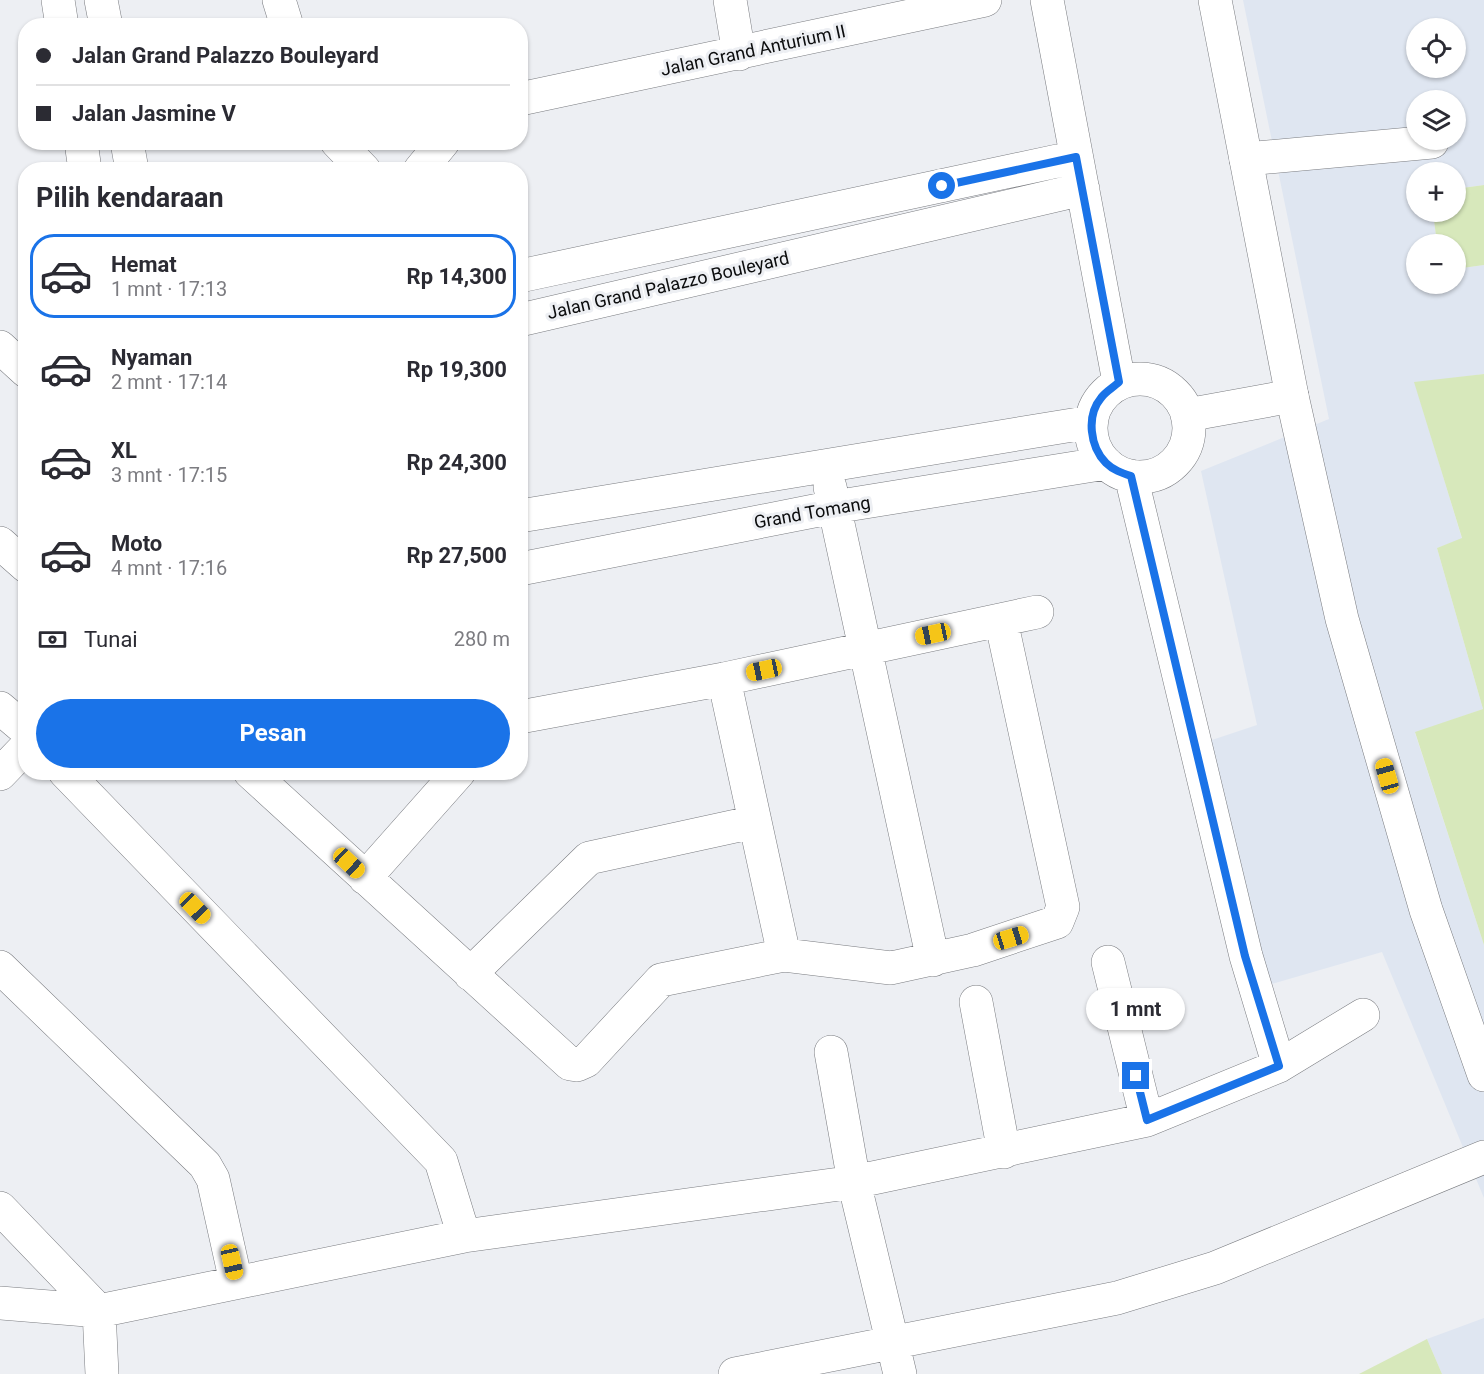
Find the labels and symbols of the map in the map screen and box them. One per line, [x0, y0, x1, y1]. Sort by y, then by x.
street label: Jalan Grand Anturium II [659, 20, 847, 80]
route start [928, 172, 955, 199]
street label: Jalan Grand Palazzo Bouleyard [545, 247, 791, 323]
street label: Grand Tomang [752, 491, 872, 533]
car [914, 621, 952, 647]
car [745, 657, 783, 683]
car [1373, 756, 1401, 796]
car [330, 844, 368, 882]
car [176, 889, 214, 927]
car [991, 924, 1031, 952]
callout: 1 mnt [1086, 989, 1186, 1031]
route end [1122, 1062, 1149, 1089]
car [219, 1242, 245, 1282]

